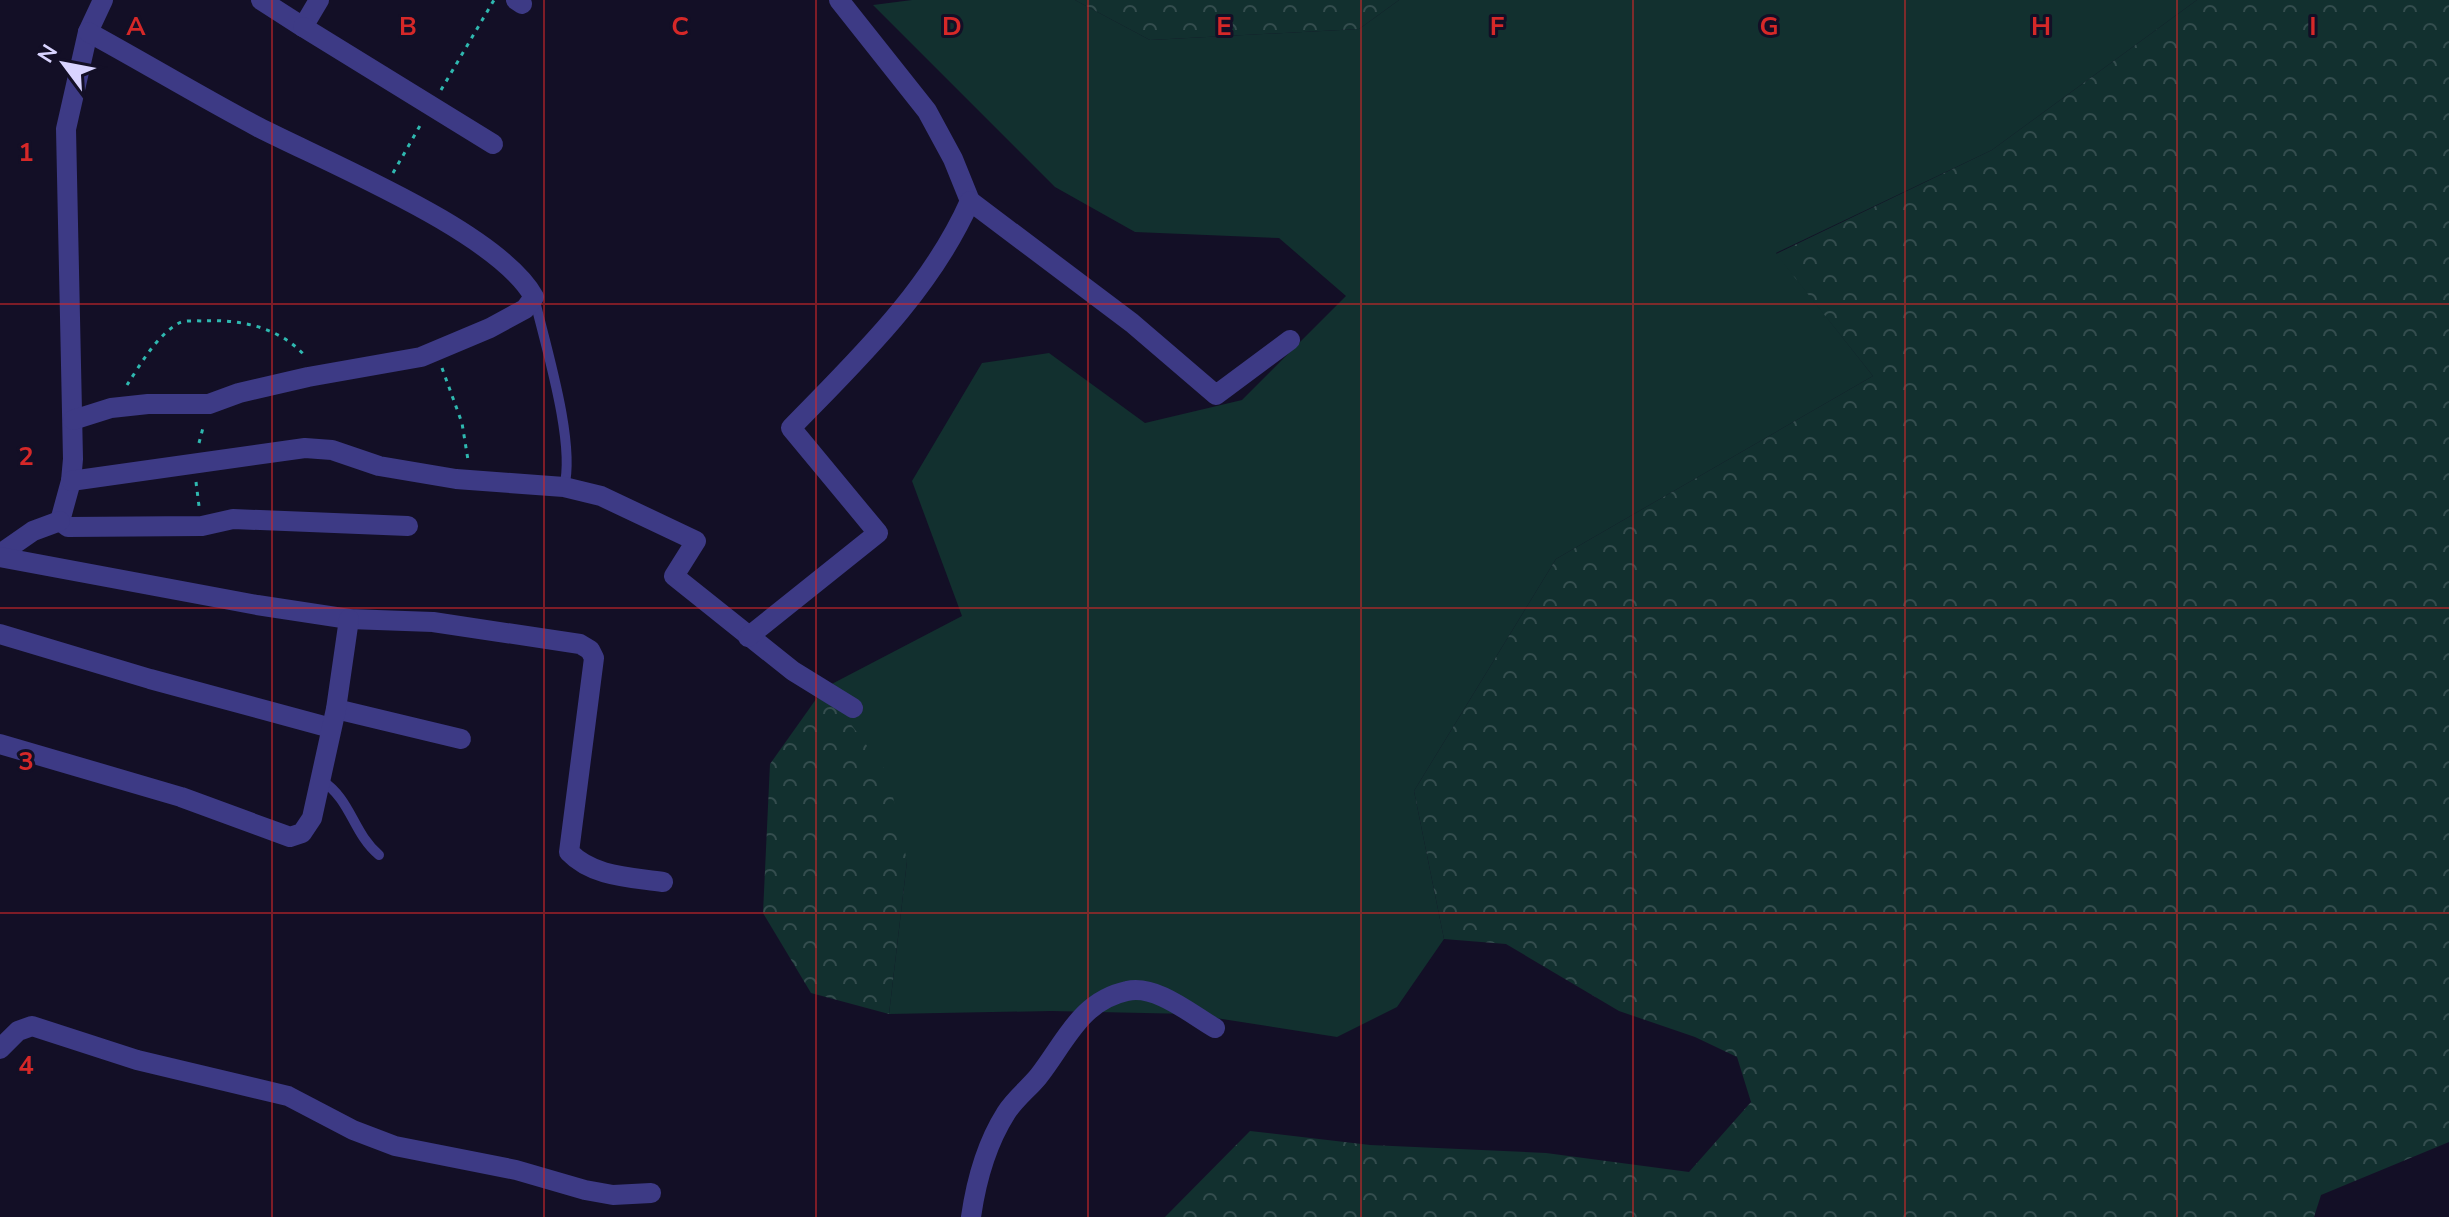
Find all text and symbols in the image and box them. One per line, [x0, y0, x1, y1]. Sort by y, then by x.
text: A [126, 9, 146, 44]
text: B [399, 9, 417, 44]
text: C [671, 9, 689, 44]
text: D [942, 9, 962, 44]
text: E [1216, 9, 1232, 44]
text: F [1490, 9, 1504, 44]
text: G [1759, 9, 1779, 44]
text: H [2031, 9, 2051, 44]
text: I [2309, 9, 2317, 44]
north arrow [24, 24, 104, 104]
text: N [31, 39, 65, 69]
text: 1 [18, 135, 34, 170]
text: 2 [18, 439, 34, 474]
text: 3 [18, 744, 34, 779]
text: 4 [18, 1048, 34, 1083]

